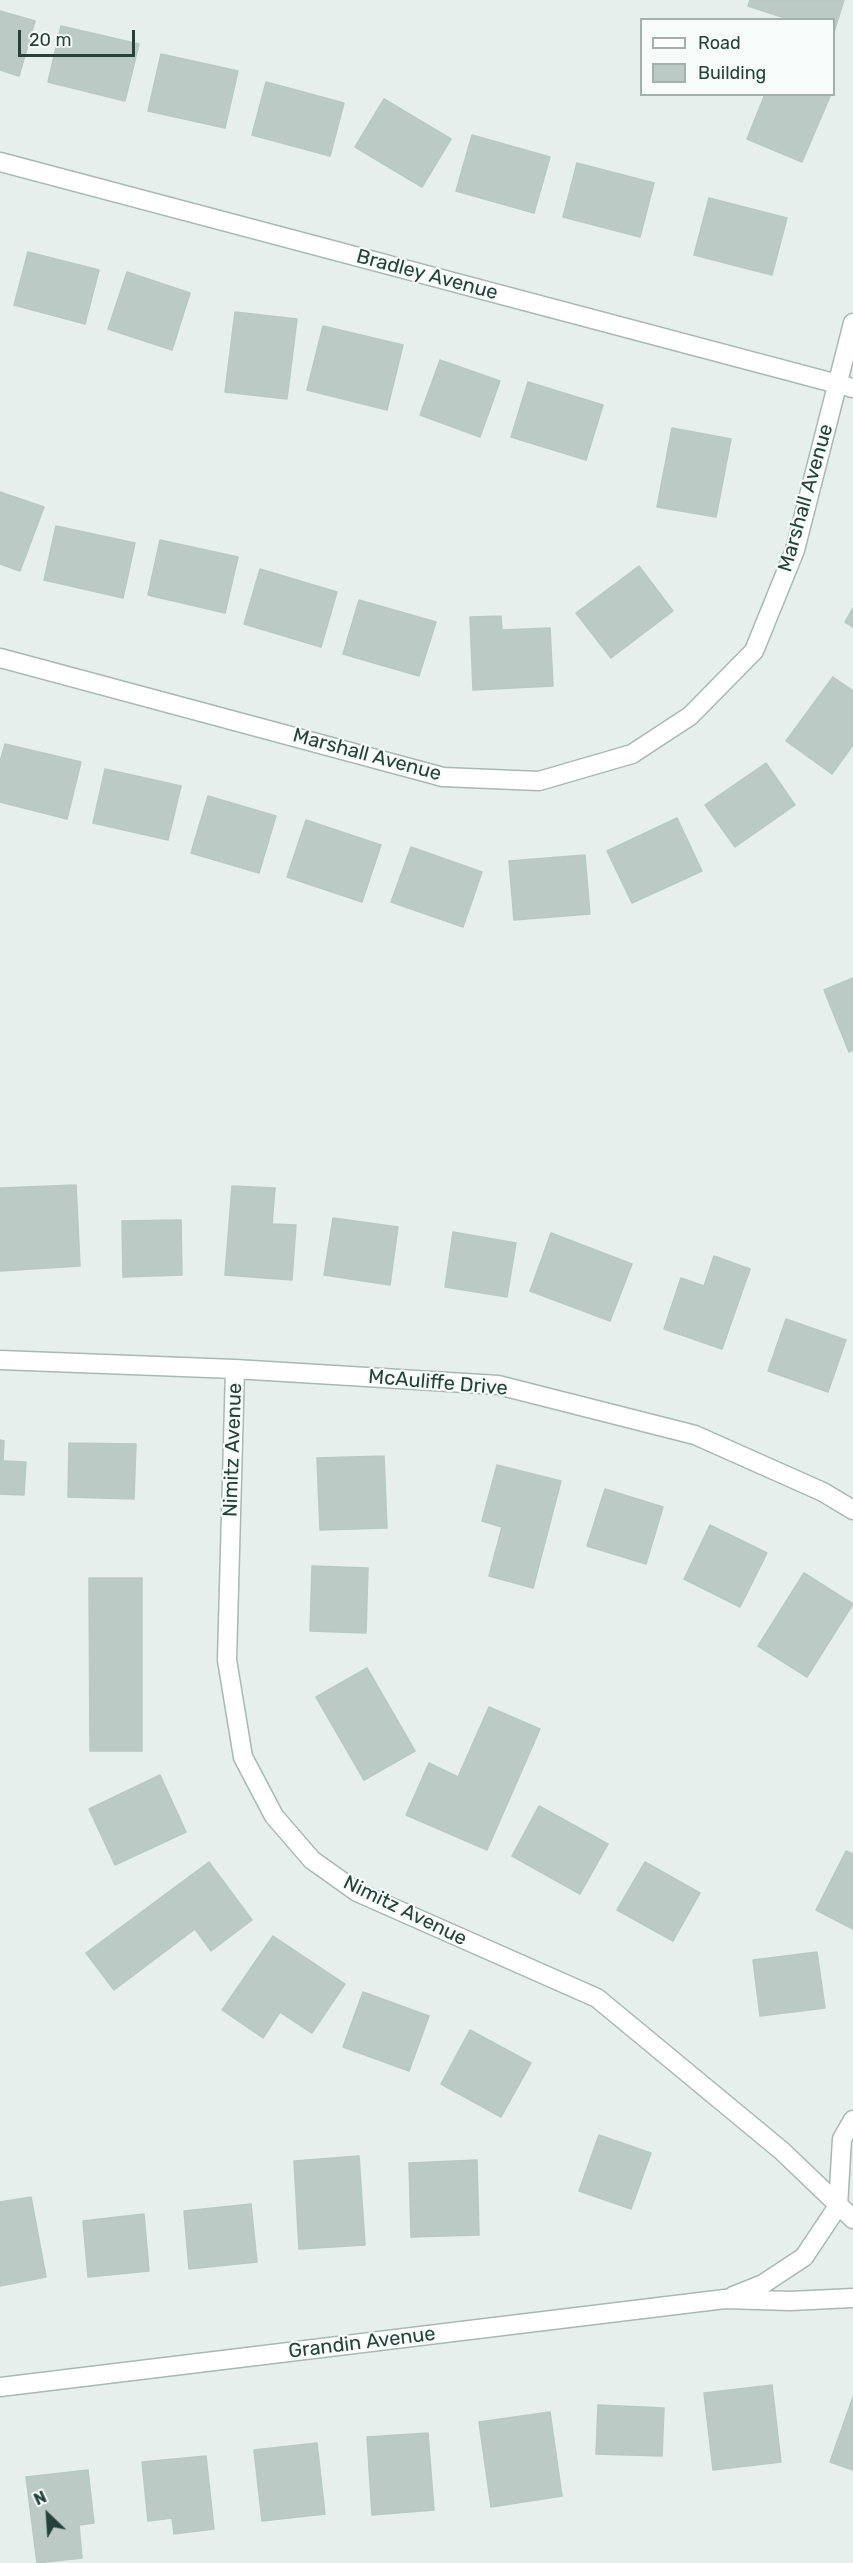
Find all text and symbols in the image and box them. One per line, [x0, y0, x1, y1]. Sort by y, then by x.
scale bar [21, 18, 138, 56]
legend [640, 18, 835, 96]
text: 20 m [29, 29, 71, 51]
text: Road [698, 32, 741, 54]
text: Building [698, 62, 766, 84]
street label: Bradley Avenue [354, 245, 500, 305]
street label: Marshall Avenue [773, 421, 839, 575]
street label: Marshall Avenue [290, 724, 444, 786]
street label: McAuliffe Drive [367, 1365, 509, 1401]
street label: Nimitz Avenue [219, 1382, 247, 1518]
street label: Nimitz Avenue [339, 1871, 471, 1951]
street label: Grandin Avenue [287, 2322, 437, 2364]
north arrow [18, 2485, 78, 2545]
text: N [31, 2487, 49, 2509]

